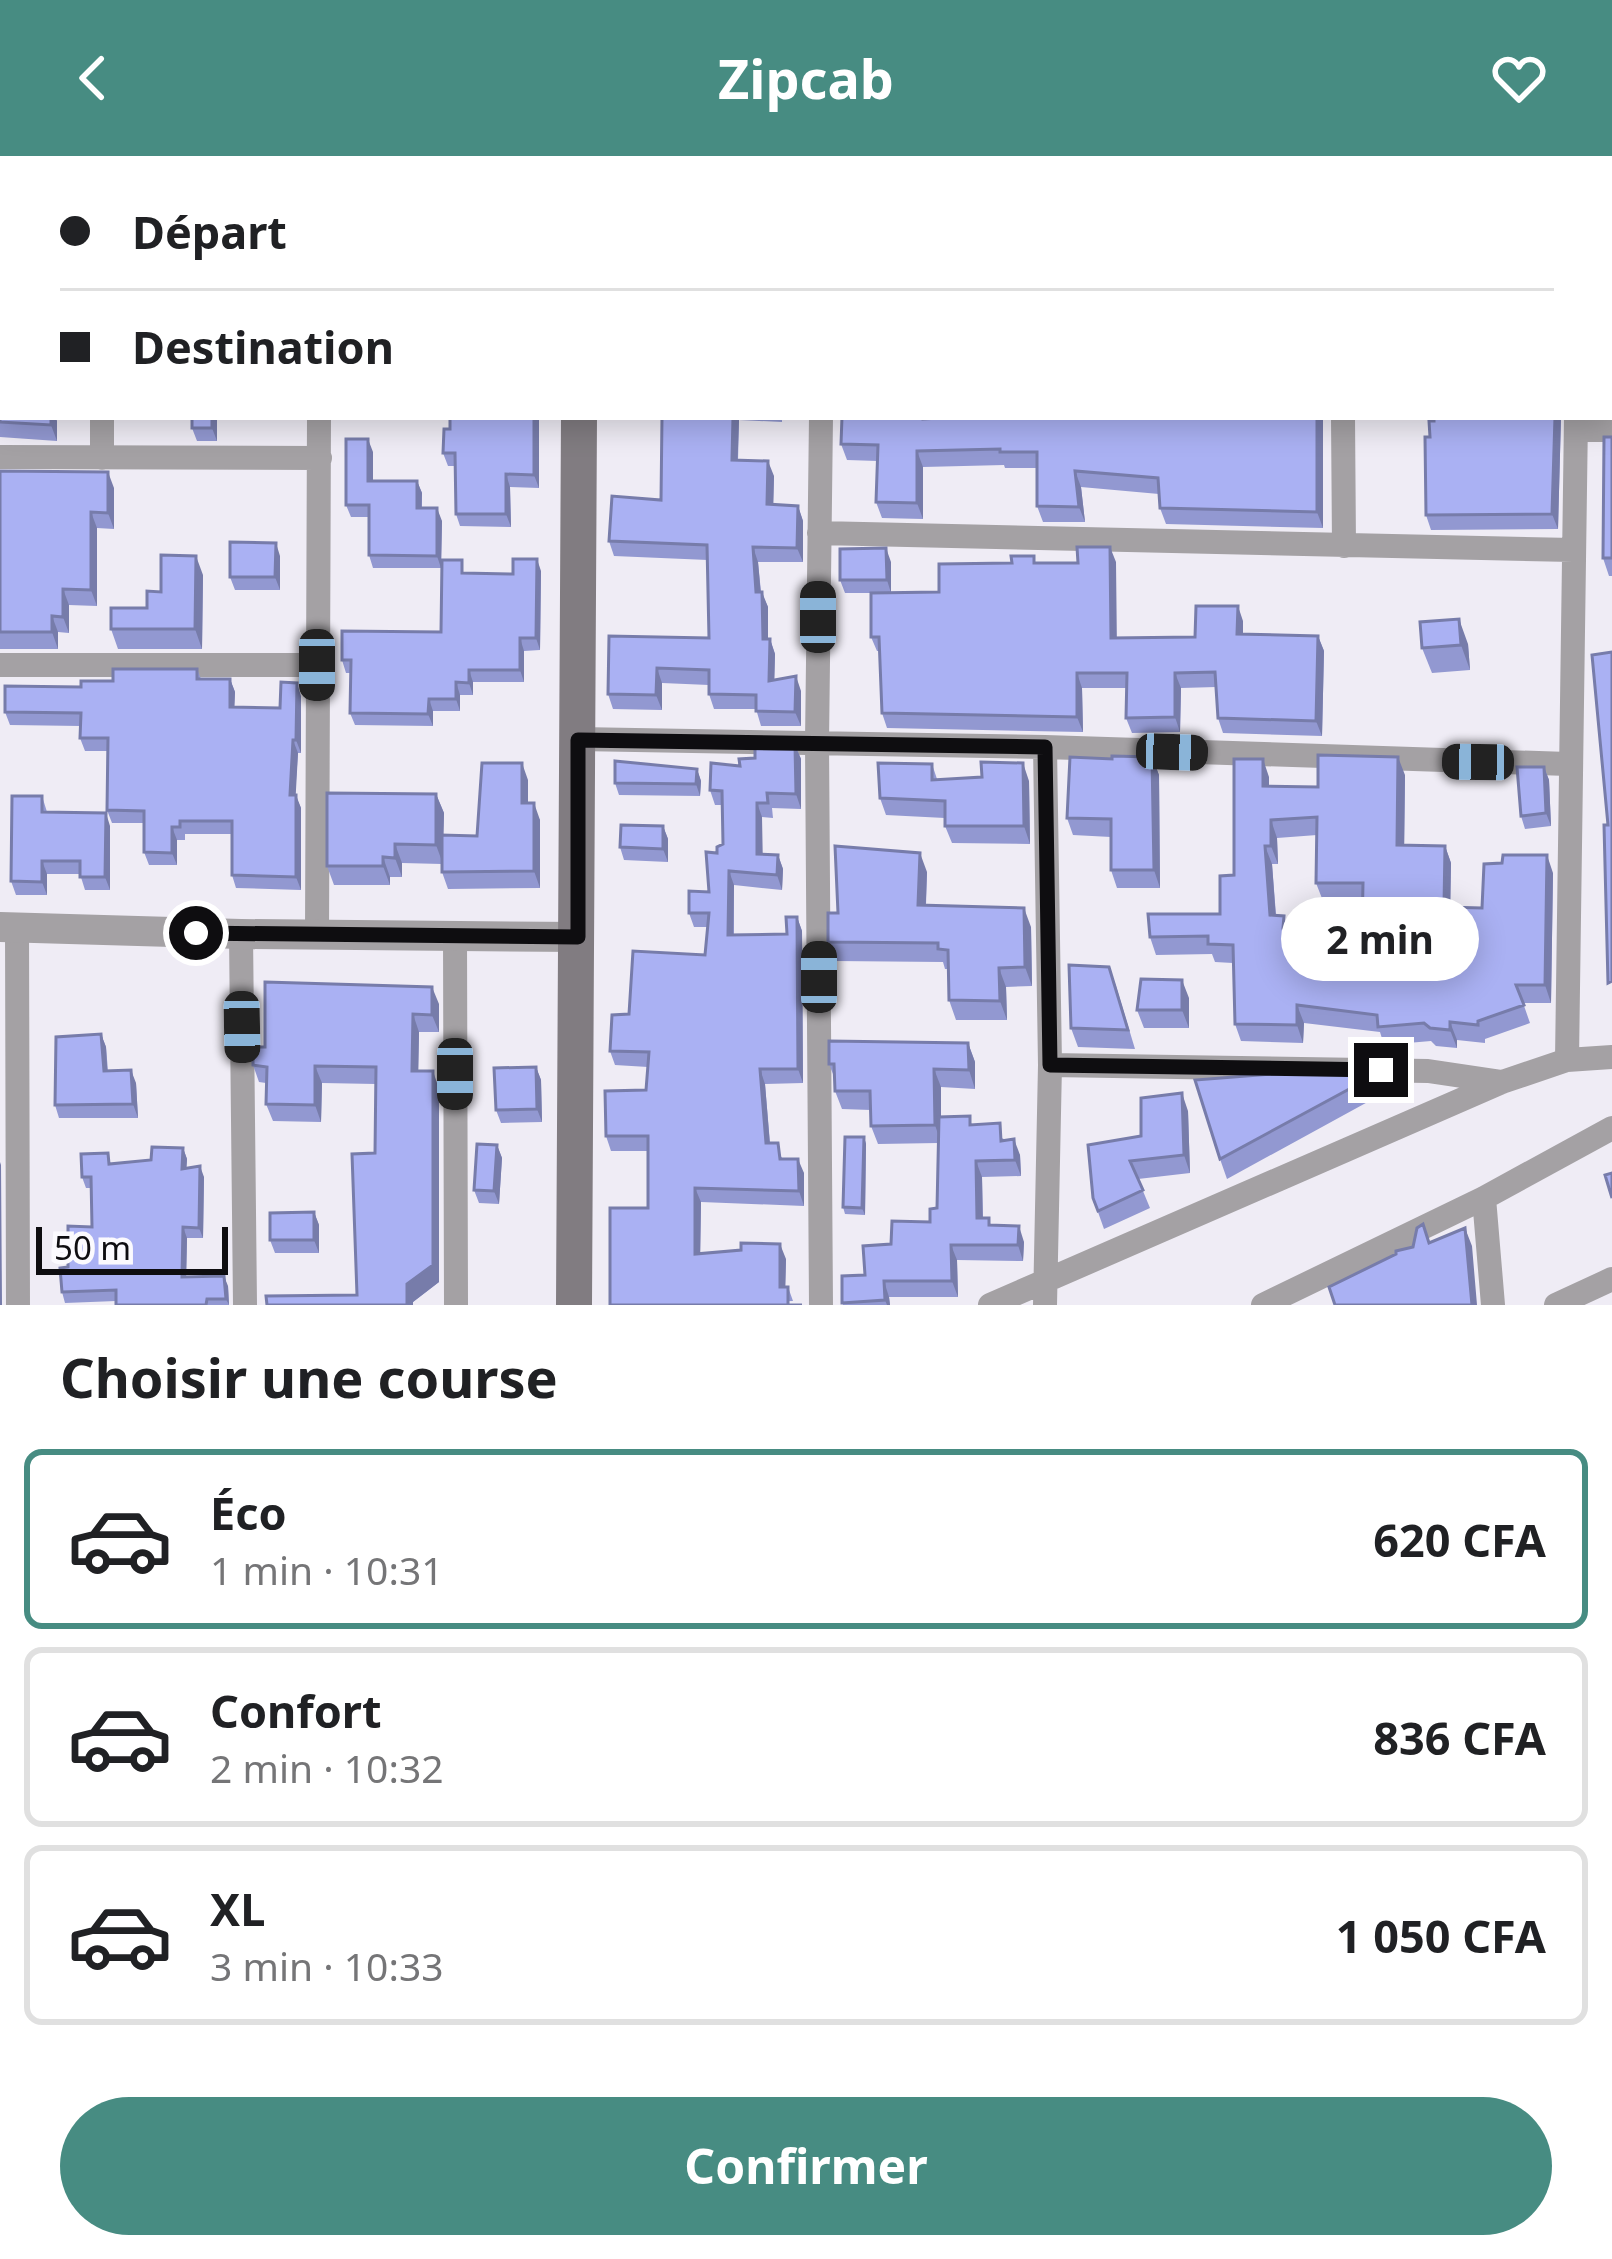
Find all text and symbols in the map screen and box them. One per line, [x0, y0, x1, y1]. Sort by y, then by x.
text: Zipcab [718, 41, 894, 115]
icon: back [60, 45, 126, 111]
icon: heart [1486, 45, 1552, 111]
text: Départ [132, 201, 287, 262]
text: Destination [132, 316, 394, 377]
car [800, 581, 836, 653]
car [299, 629, 335, 701]
car [1135, 733, 1209, 771]
car [1442, 743, 1514, 781]
callout: 2 min [1282, 896, 1480, 980]
route start [169, 906, 223, 960]
text: 2 min [1326, 912, 1434, 965]
car [801, 941, 837, 1013]
car [223, 991, 261, 1063]
car [437, 1038, 473, 1110]
route end [1354, 1043, 1408, 1097]
scale bar [36, 1221, 228, 1274]
text: 50 m [54, 1225, 131, 1270]
text: Choisir une course [60, 1340, 558, 1414]
text: Éco [210, 1482, 287, 1543]
icon: car [66, 1485, 174, 1593]
text: 620 CFA [1373, 1509, 1546, 1570]
text: 1 min · 10:31 [210, 1543, 444, 1596]
text: Confort [210, 1680, 381, 1741]
icon: car [66, 1683, 174, 1791]
text: 836 CFA [1373, 1707, 1546, 1768]
text: 2 min · 10:32 [210, 1741, 444, 1794]
text: XL [210, 1878, 265, 1939]
icon: car [66, 1881, 174, 1989]
text: 1 050 CFA [1336, 1905, 1546, 1966]
text: 3 min · 10:33 [210, 1939, 444, 1992]
button: Confirmer [60, 2097, 1552, 2235]

